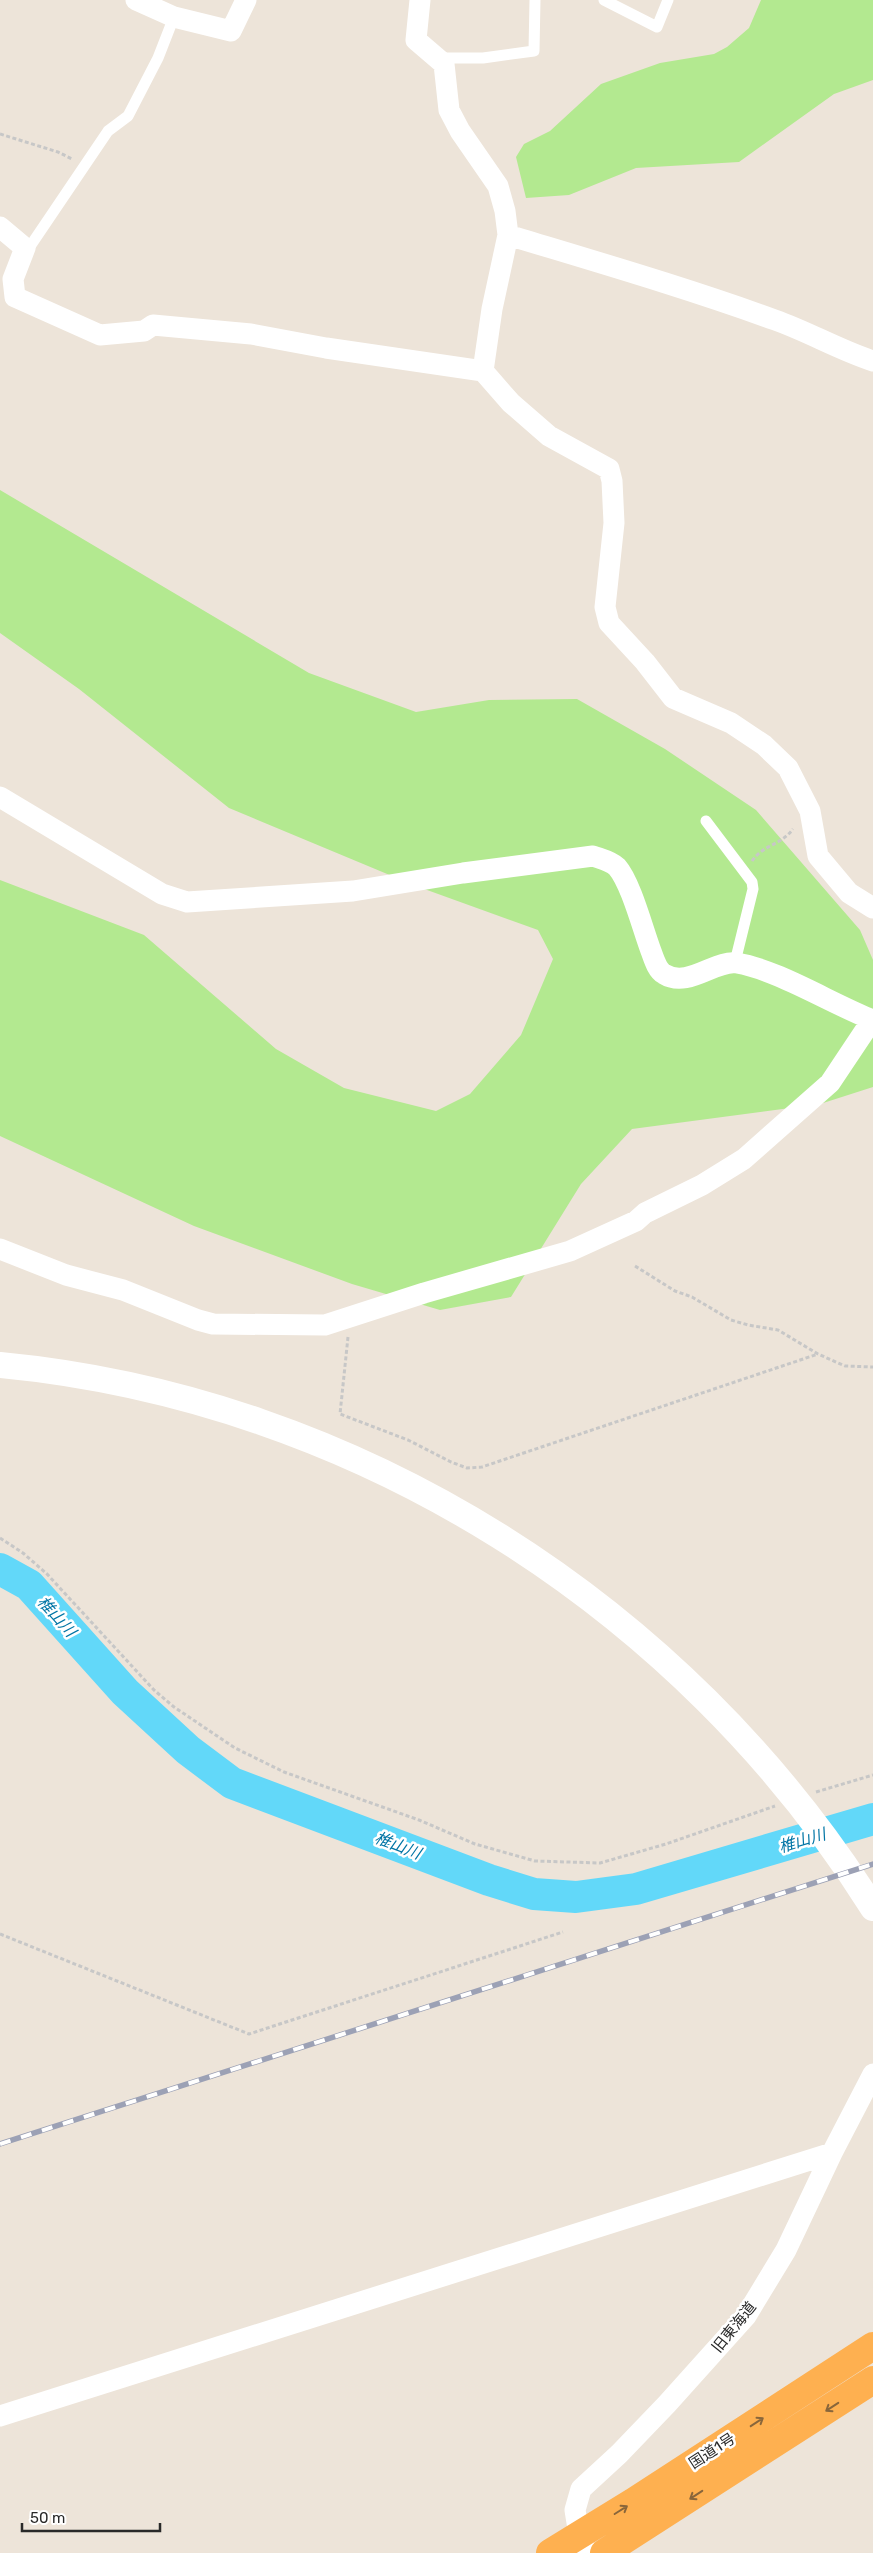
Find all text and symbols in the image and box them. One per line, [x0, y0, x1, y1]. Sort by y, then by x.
water label: 椎山川 [34, 1592, 81, 1642]
water label: 椎山川 [776, 1824, 830, 1857]
water label: 椎山川 [372, 1828, 425, 1864]
street label: 旧東海道 [708, 2298, 760, 2356]
one-way arrow [825, 2401, 839, 2412]
one-way arrow [750, 2417, 764, 2427]
street label: 国道1号 [686, 2429, 738, 2473]
one-way arrow [689, 2490, 703, 2500]
scale bar [22, 2500, 160, 2532]
one-way arrow [613, 2504, 627, 2514]
text: 50 m [30, 2509, 65, 2527]

